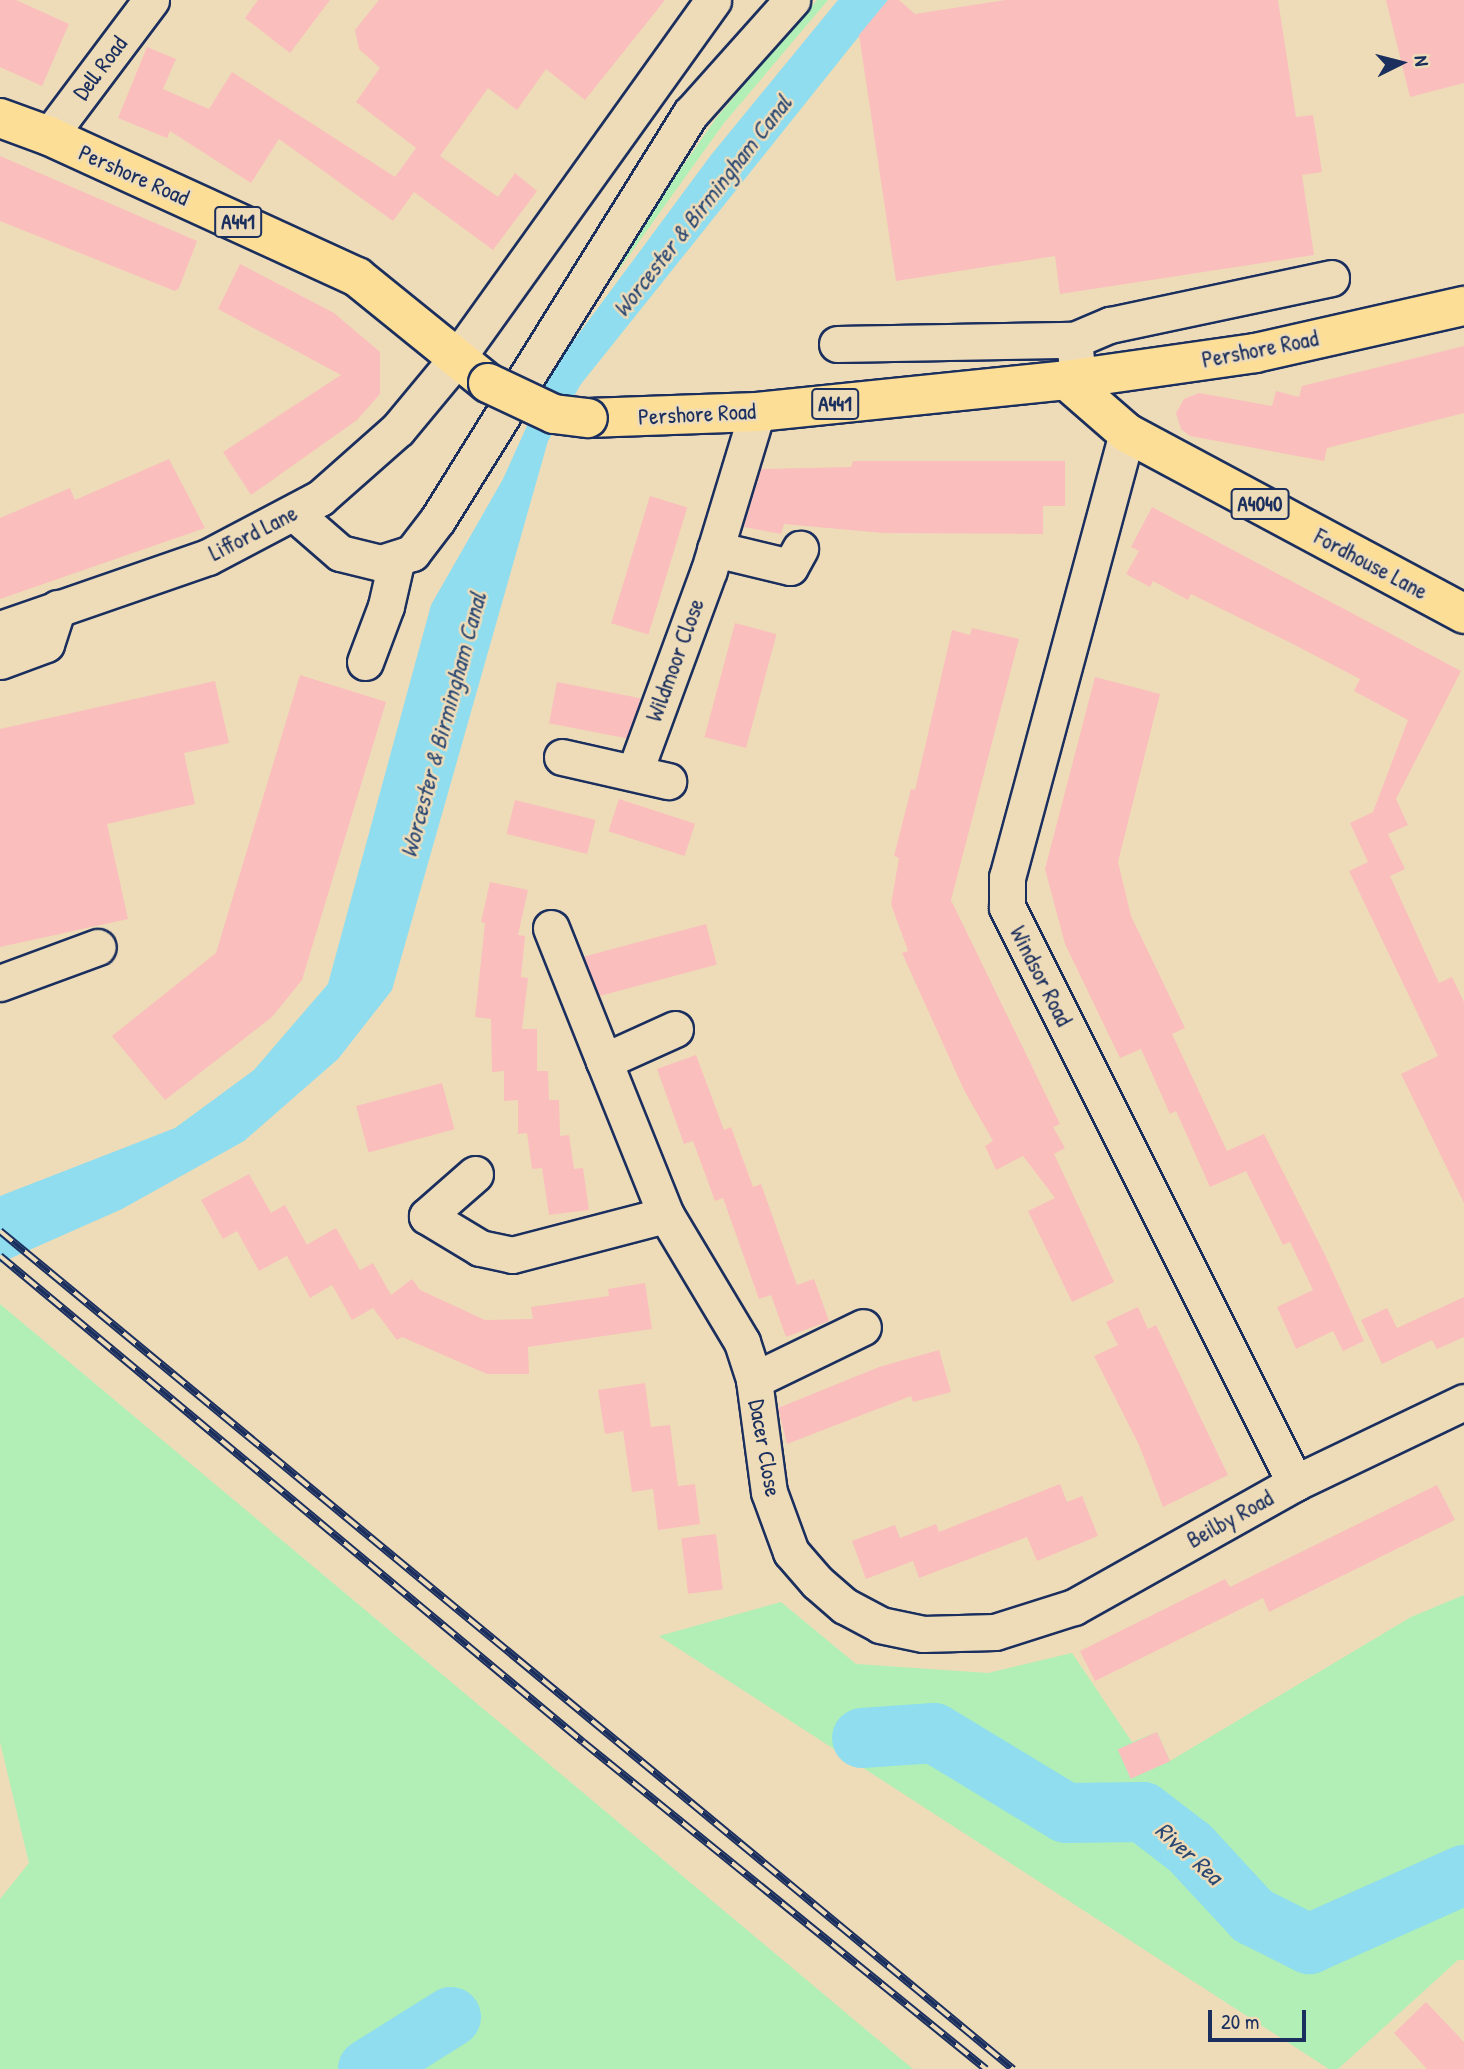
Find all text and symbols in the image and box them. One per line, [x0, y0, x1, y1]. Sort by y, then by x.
north arrow [1366, 28, 1436, 98]
street label: Dell Road [67, 31, 133, 105]
text: N [1408, 54, 1435, 67]
water label: Worcester & Birmingham Canal [607, 90, 797, 322]
street label: Pershore Road [75, 138, 193, 212]
road number: A441 [214, 204, 262, 240]
street label: Pershore Road [1200, 324, 1320, 374]
road number: A441 [810, 386, 860, 422]
street label: Pershore Road [637, 397, 757, 431]
road number: A4040 [1230, 486, 1290, 522]
street label: Lifford Lane [204, 499, 302, 567]
street label: Fordhouse Lane [1310, 523, 1432, 605]
water label: Worcester & Birmingham Canal [394, 589, 492, 861]
street label: Wildmoor Close [640, 595, 710, 725]
street label: Windsor Road [1004, 921, 1078, 1031]
street label: Dacer Close [743, 1397, 787, 1499]
street label: Beilby Road [1182, 1484, 1278, 1554]
water label: River Rea [1150, 1816, 1228, 1890]
scale bar [1212, 1996, 1310, 2040]
text: 20 m [1221, 2007, 1259, 2036]

